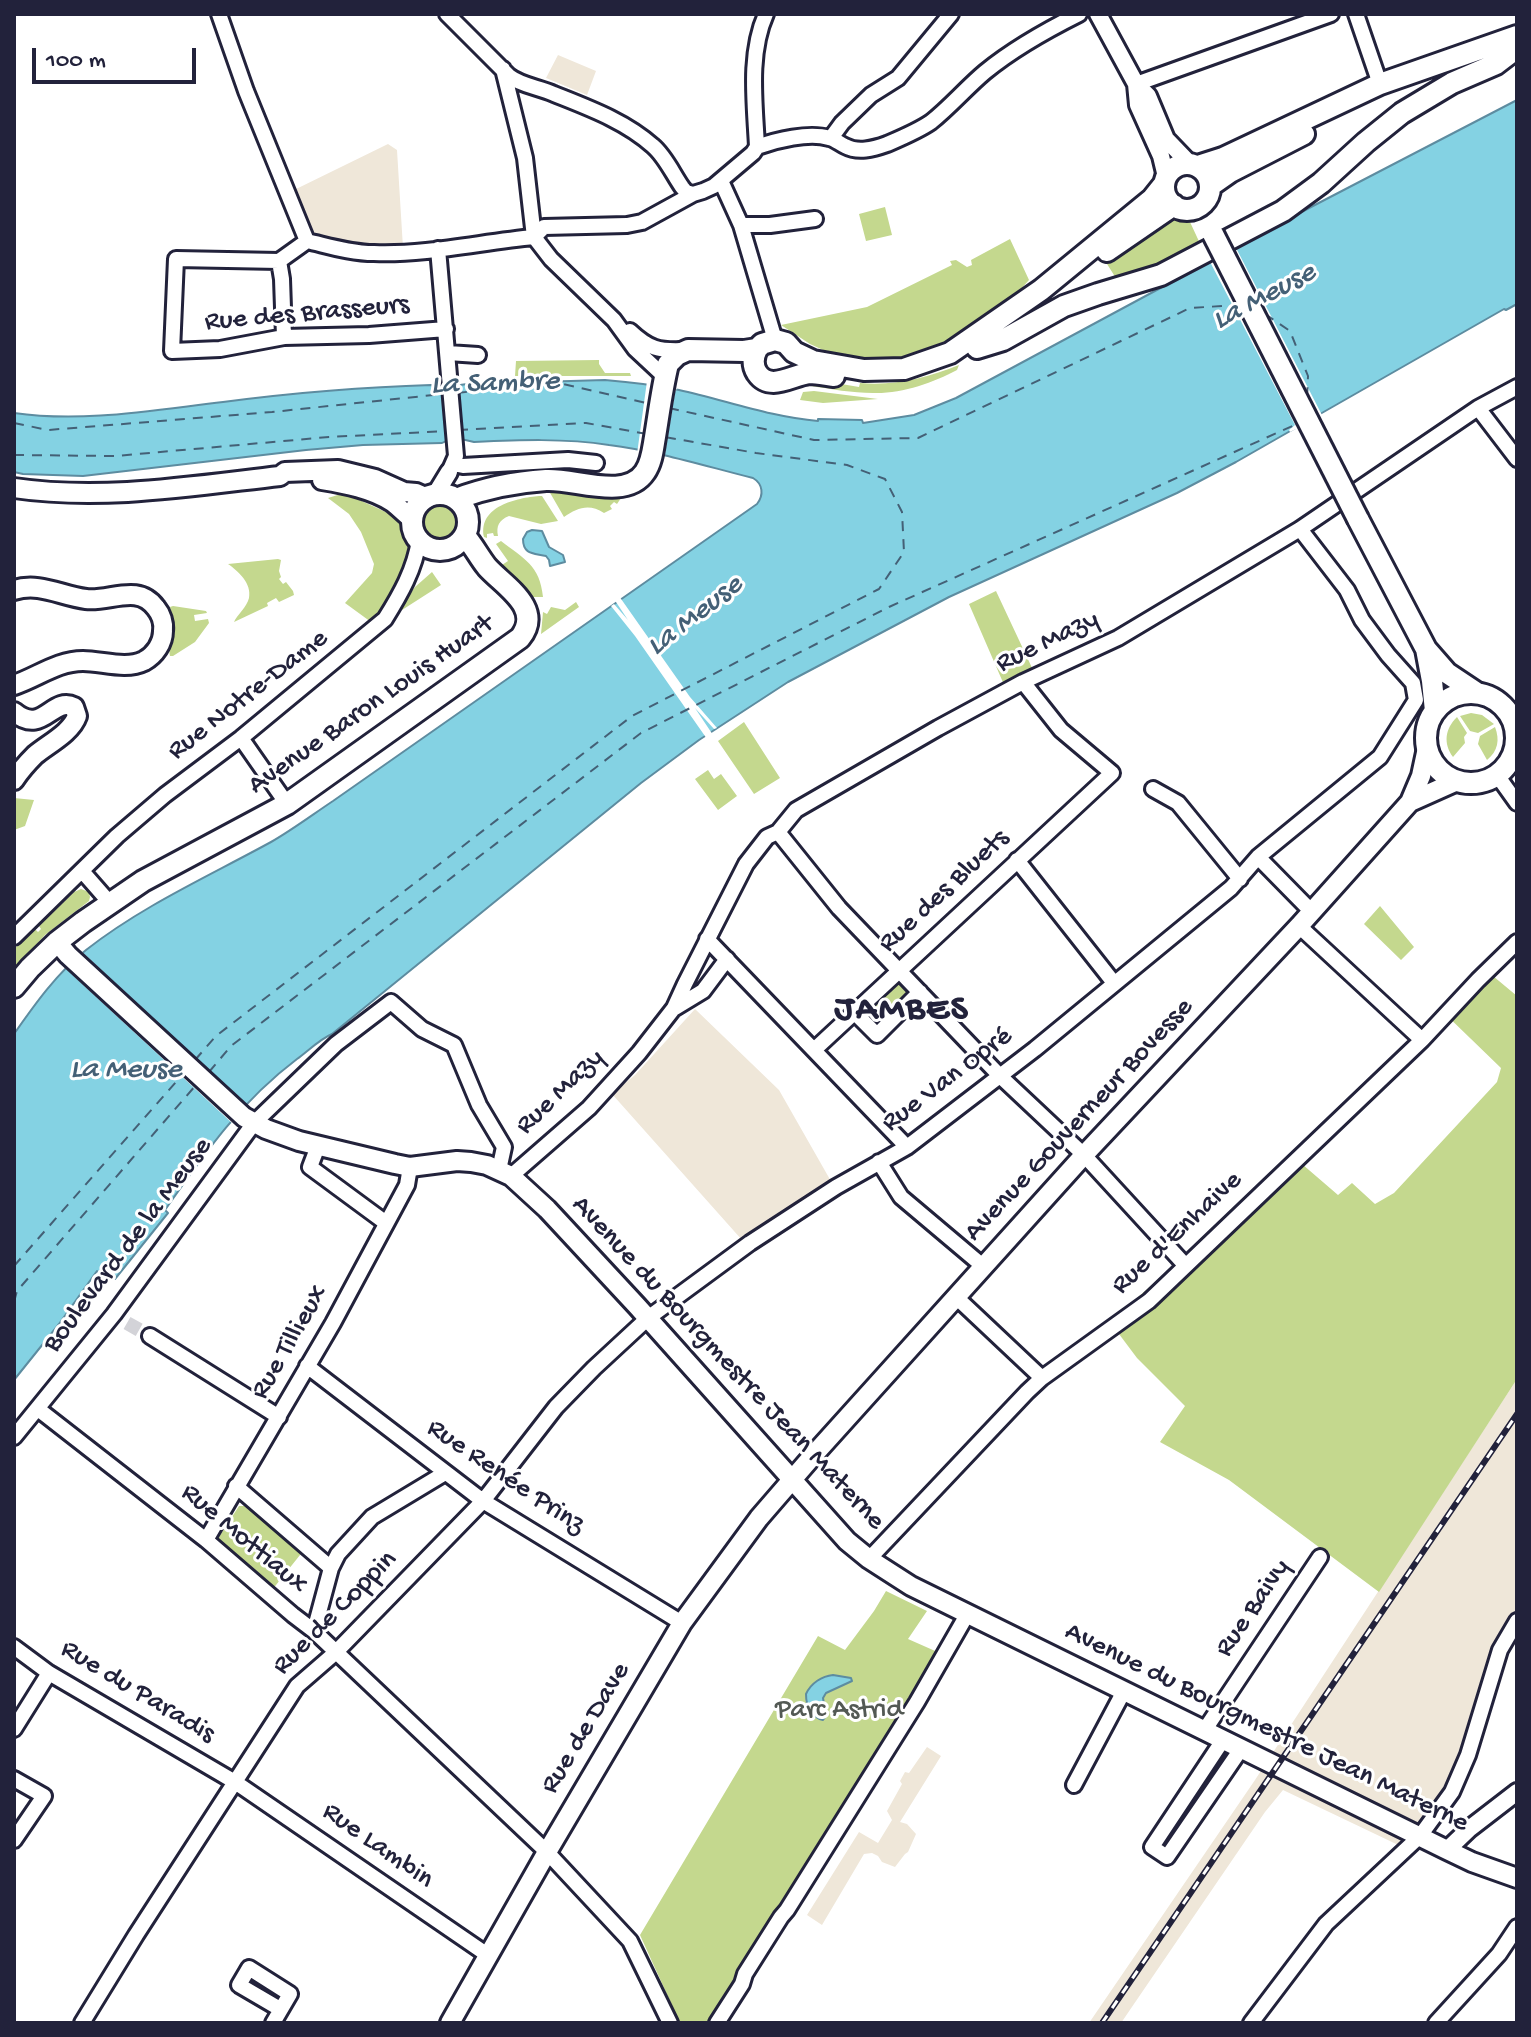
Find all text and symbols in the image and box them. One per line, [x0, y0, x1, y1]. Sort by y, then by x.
scale bar [36, 32, 200, 82]
text: 100 m [46, 47, 106, 76]
water label: La Meuse [1207, 256, 1323, 340]
street label: Rue des Brasseurs [203, 289, 411, 341]
water label: La Sambre [430, 365, 560, 405]
water label: La Meuse [641, 568, 751, 666]
street label: Rue Mazy [991, 604, 1105, 682]
street label: Avenue Baron Louis Huart [243, 608, 501, 804]
street label: Rue Notre-Dame [162, 623, 336, 769]
street label: Rue des Bluets [873, 823, 1017, 961]
district label: JAMBES [835, 989, 969, 1033]
street label: Avenue Gouverneur Bovesse [958, 992, 1202, 1250]
street label: Rue Van Opré [876, 1021, 1020, 1141]
street label: Rue Mazy [510, 1043, 612, 1143]
water label: La Meuse [70, 1053, 182, 1089]
street label: Boulevard de la Meuse [37, 1132, 221, 1360]
street label: Rue d'Enhaive [1106, 1165, 1250, 1303]
street label: Avenue du Bourgmestre Jean Materne [563, 1190, 891, 1538]
street label: Rue Tillieux [245, 1280, 337, 1406]
street label: Rue Renée Prinz [419, 1413, 591, 1543]
street label: Rue Mottiaux [173, 1477, 313, 1603]
street label: Rue de Coppin [266, 1544, 406, 1684]
street label: Rue Baivy [1209, 1554, 1299, 1664]
street label: Avenue du Bourgmestre Jean Materne [1059, 1616, 1473, 1842]
street label: Rue du Paradis [54, 1634, 220, 1752]
street label: Rue de Dave [535, 1657, 639, 1801]
park label: Parc Astrid [775, 1695, 903, 1729]
street label: Rue Lambin [315, 1796, 439, 1898]

